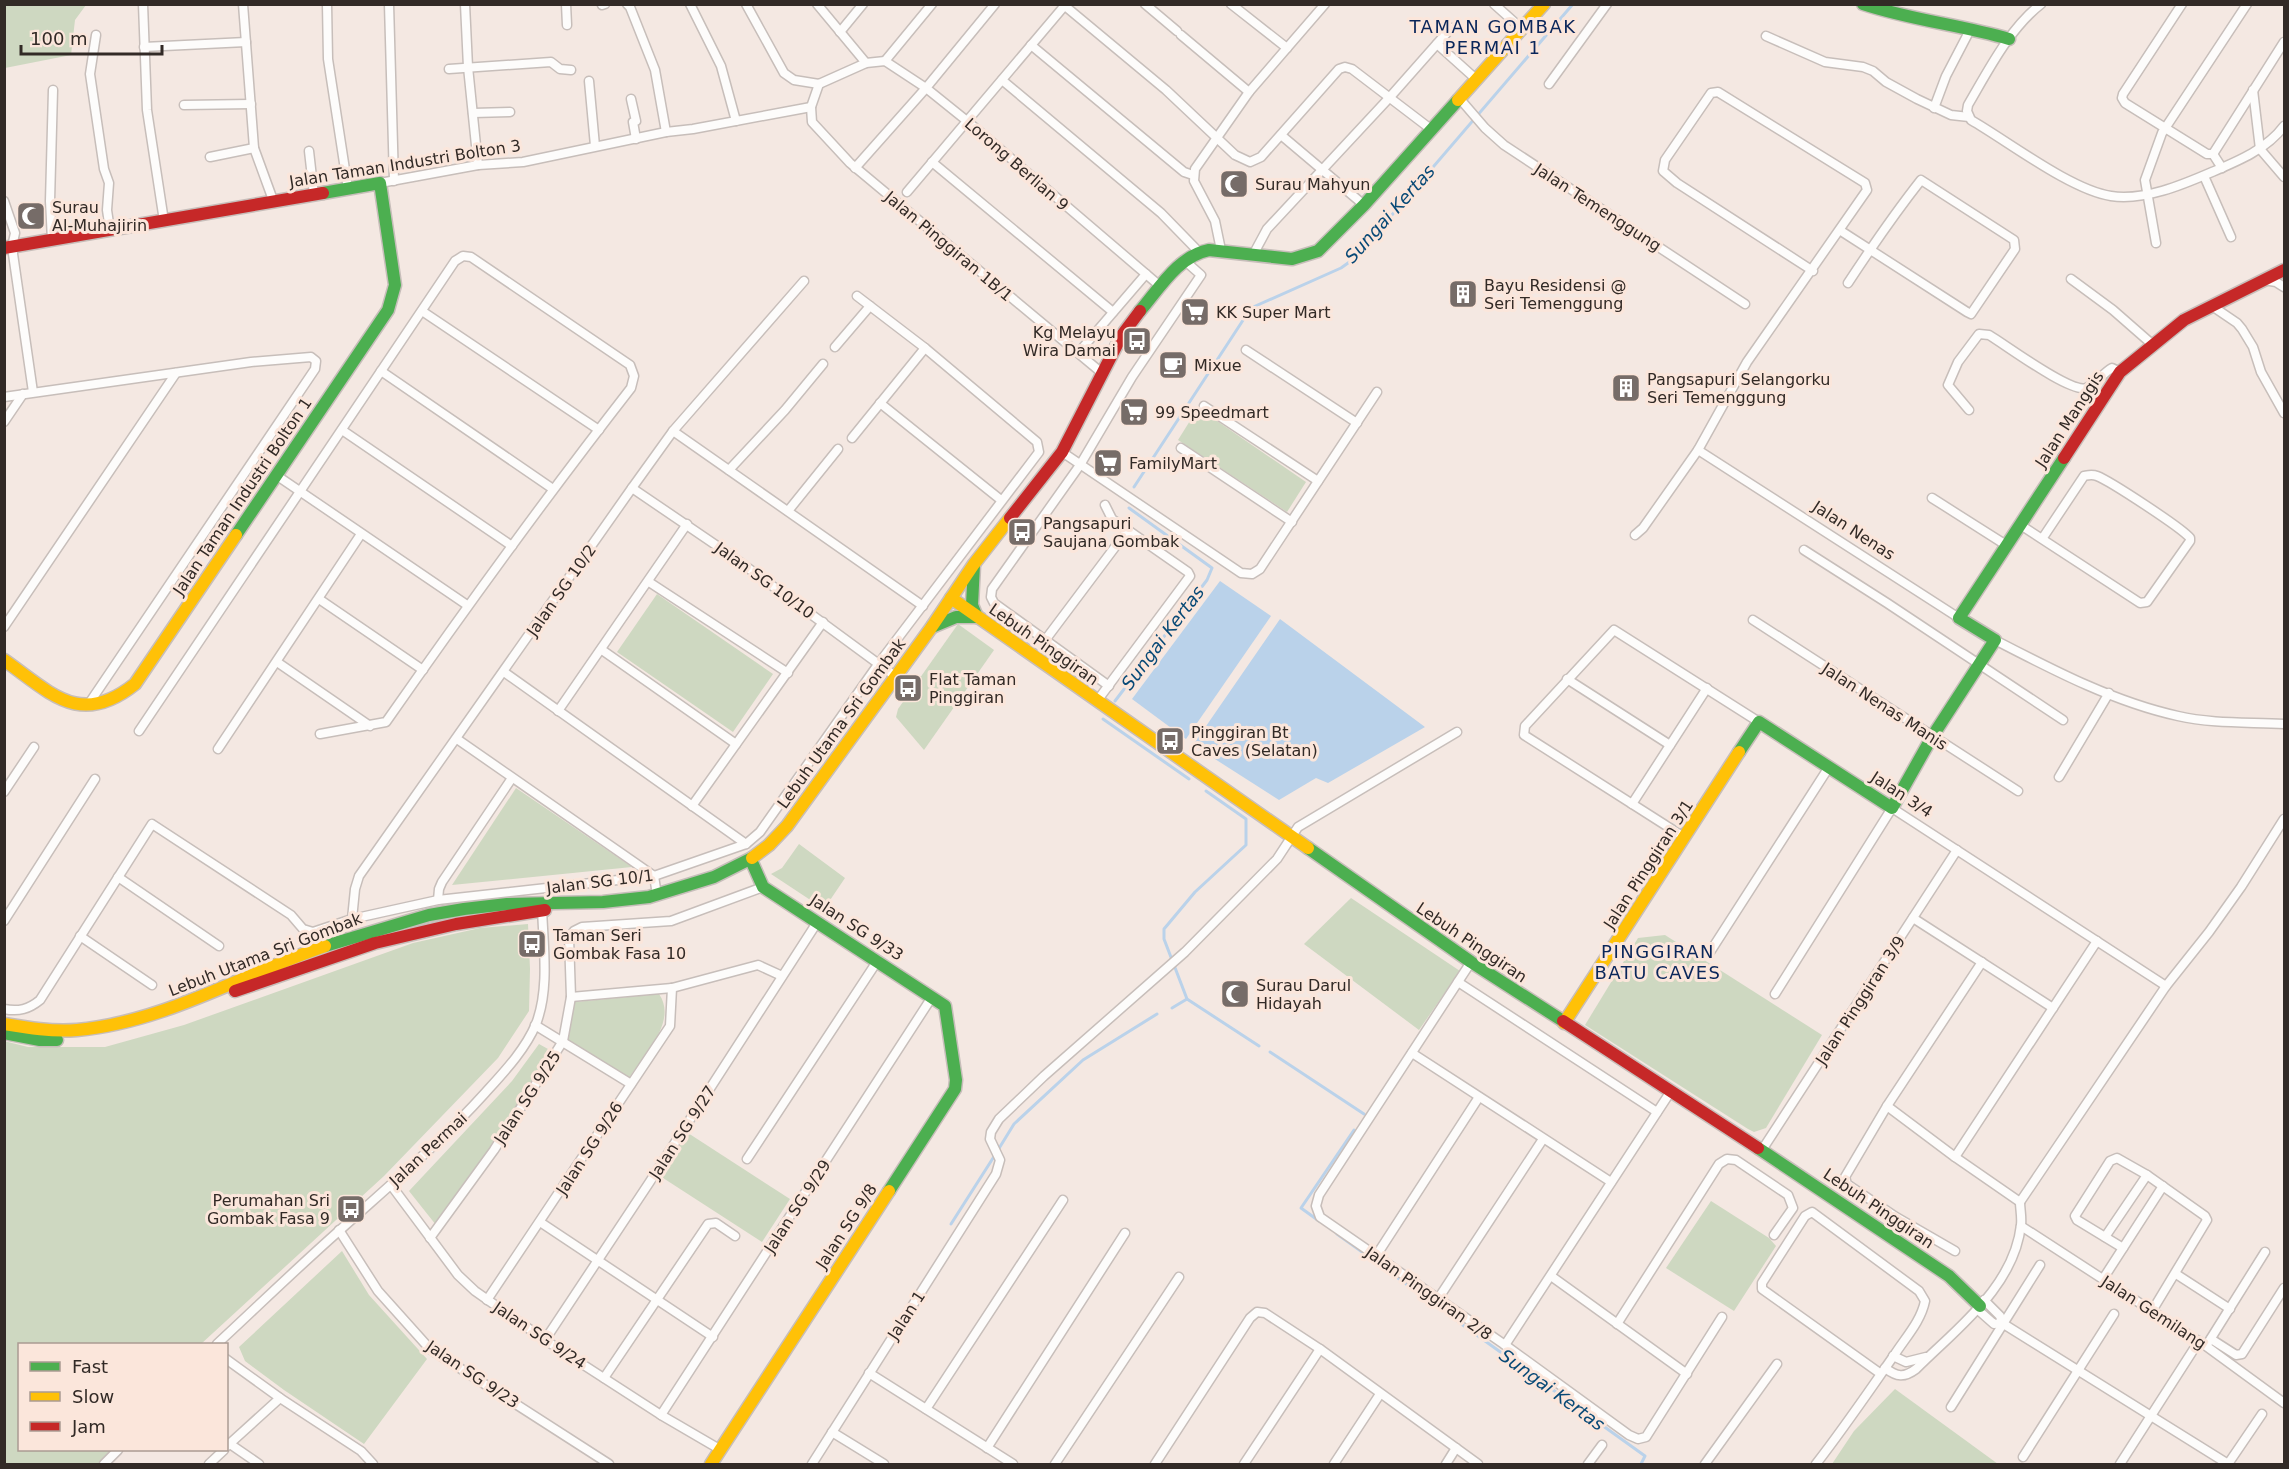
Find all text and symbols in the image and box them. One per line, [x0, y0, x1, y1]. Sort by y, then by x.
district label: TAMAN GOMBAK PERMAI 1 [1408, 16, 1577, 58]
scale bar [21, 18, 162, 56]
text: 100 m [30, 28, 88, 49]
street label: Lorong Berlian 9 [961, 114, 1072, 215]
street label: Jalan Taman Industri Bolton 3 [287, 136, 522, 191]
street label: Jalan Temenggung [1530, 159, 1665, 255]
water label: Sungai Kertas [1340, 160, 1439, 267]
mosque icon: Surau Mahyun [1218, 168, 1250, 200]
place label: Surau Mahyun [1255, 175, 1370, 194]
street label: Jalan Pinggiran 1B/1 [880, 187, 1016, 305]
place label: Surau Al-Muhajirin [52, 198, 147, 235]
mosque icon: Surau Al-Muhajirin [15, 200, 47, 232]
place label: Bayu Residensi @ Seri Temenggung [1484, 276, 1627, 313]
building icon: Bayu Residensi @ Seri Temenggung [1447, 278, 1479, 310]
supermarket icon: KK Super Mart [1179, 296, 1211, 328]
place label: KK Super Mart [1216, 303, 1331, 322]
place label: Kg Melayu Wira Damai [1023, 323, 1116, 360]
bus stop icon: Kg Melayu Wira Damai [1121, 325, 1153, 357]
cafe icon: Mixue [1157, 349, 1189, 381]
place label: Mixue [1194, 356, 1242, 375]
street label: Jalan Manggis [2031, 368, 2108, 472]
place label: Pangsapuri Selangorku Seri Temenggung [1647, 370, 1830, 407]
building icon: Pangsapuri Selangorku Seri Temenggung [1610, 372, 1642, 404]
street label: Jalan Taman Industri Bolton 1 [169, 394, 316, 599]
supermarket icon: 99 Speedmart [1118, 396, 1150, 428]
place label: 99 Speedmart [1155, 403, 1269, 422]
supermarket icon: FamilyMart [1092, 447, 1124, 479]
place label: FamilyMart [1129, 454, 1217, 473]
street label: Jalan Nenas [1808, 496, 1898, 564]
place label: Pangsapuri Saujana Gombak [1043, 514, 1180, 551]
bus stop icon: Pangsapuri Saujana Gombak [1006, 516, 1038, 548]
street label: Jalan SG 10/10 [711, 538, 818, 623]
street label: Jalan SG 10/2 [522, 541, 600, 641]
water label: Sungai Kertas [1117, 582, 1208, 694]
street label: Lebuh Pinggiran [985, 600, 1102, 689]
street label: Lebuh Utama Sri Gombak [773, 634, 910, 812]
street label: Jalan Nenas Manis [1818, 658, 1951, 754]
place label: Flat Taman Pinggiran [929, 670, 1016, 707]
bus stop icon: Flat Taman Pinggiran [892, 672, 924, 704]
place label: Pinggiran Bt Caves (Selatan) [1191, 723, 1318, 760]
bus stop icon: Pinggiran Bt Caves (Selatan) [1154, 725, 1186, 757]
street label: Jalan 3/4 [1866, 767, 1936, 821]
street label: Jalan Pinggiran 3/1 [1599, 796, 1697, 933]
street label: Jalan SG 10/1 [545, 866, 655, 898]
street label: Jalan SG 9/33 [806, 890, 907, 965]
street label: Lebuh Pinggiran [1413, 898, 1531, 986]
street label: Lebuh Utama Sri Gombak [166, 909, 365, 1000]
place label: Taman Seri Gombak Fasa 10 [552, 926, 686, 963]
bus stop icon: Taman Seri Gombak Fasa 10 [516, 928, 548, 960]
street label: Jalan Pinggiran 3/9 [1811, 932, 1909, 1069]
district label: PINGGIRAN BATU CAVES [1595, 941, 1722, 983]
place label: Surau Darul Hidayah [1256, 976, 1351, 1013]
mosque icon: Surau Darul Hidayah [1219, 978, 1251, 1010]
street label: Jalan SG 9/25 [490, 1047, 565, 1148]
street label: Jalan SG 9/27 [645, 1082, 720, 1183]
street label: Jalan SG 9/26 [552, 1098, 627, 1199]
street label: Jalan Permai [385, 1109, 471, 1191]
street label: Jalan SG 9/29 [760, 1156, 835, 1257]
street label: Lebuh Pinggiran [1820, 1164, 1938, 1252]
street label: Jalan SG 9/8 [811, 1180, 881, 1273]
place label: Perumahan Sri Gombak Fasa 9 [207, 1191, 330, 1228]
bus stop icon: Perumahan Sri Gombak Fasa 9 [335, 1193, 367, 1225]
street label: Jalan Pinggiran 2/8 [1361, 1242, 1496, 1344]
street label: Jalan Gemilang [2097, 1271, 2210, 1353]
street label: Jalan 1 [883, 1287, 929, 1344]
street label: Jalan SG 9/24 [489, 1297, 590, 1373]
street label: Jalan SG 9/23 [422, 1336, 523, 1412]
legend [18, 1343, 228, 1451]
water label: Sungai Kertas [1496, 1345, 1609, 1435]
text: Fast [72, 1356, 108, 1377]
text: Slow [72, 1386, 114, 1407]
text: Jam [71, 1416, 106, 1437]

